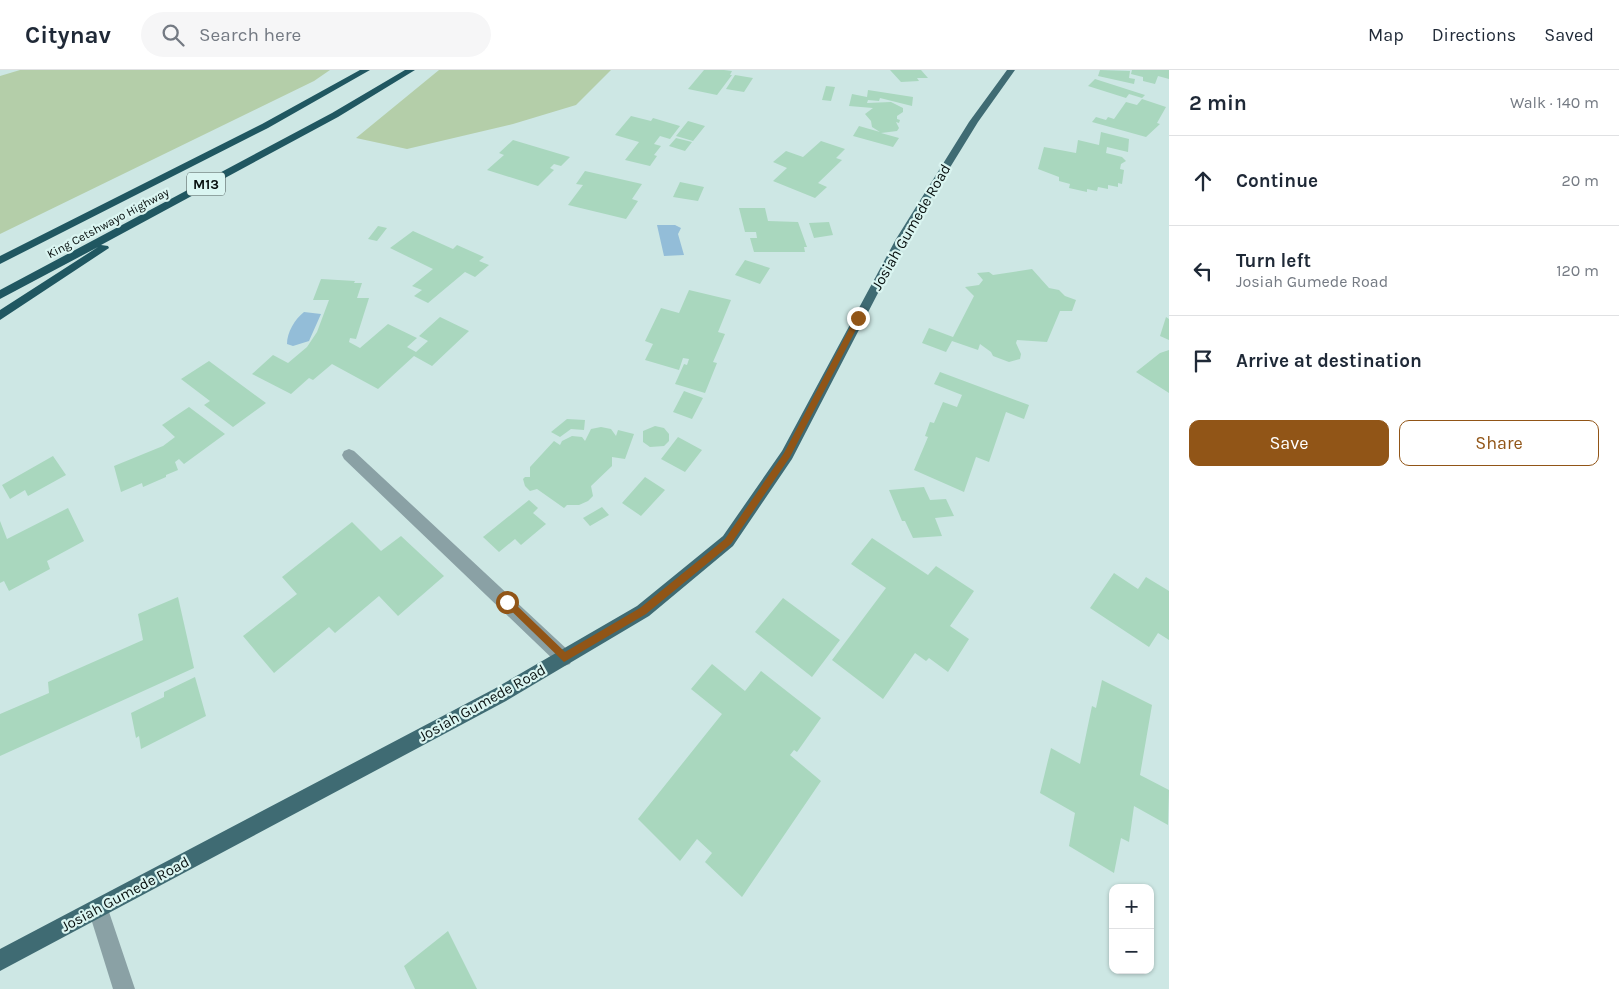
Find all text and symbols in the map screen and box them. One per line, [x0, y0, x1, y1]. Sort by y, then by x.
search box [141, 12, 491, 57]
text: Citynav [25, 21, 111, 49]
icon: search [159, 21, 187, 49]
text: Search here [199, 24, 301, 46]
text: Map [1368, 24, 1404, 46]
text: Directions [1432, 24, 1516, 46]
text: Saved [1544, 24, 1594, 46]
text: 2 min [1189, 91, 1247, 115]
text: Walk · 140 m [1510, 93, 1599, 112]
street label: Josiah Gumede Road [868, 161, 954, 293]
icon: ahead [1189, 167, 1217, 195]
text: Continue [1236, 170, 1318, 192]
text: 20 m [1561, 171, 1599, 190]
road number: M13 [187, 172, 225, 196]
street label: King Cetshwayo Highway [45, 185, 172, 261]
text: Turn left [1236, 250, 1311, 272]
icon: left [1189, 257, 1217, 285]
text: 120 m [1556, 261, 1599, 280]
text: Josiah Gumede Road [1236, 272, 1388, 291]
route end [847, 307, 870, 330]
icon: arrive [1189, 347, 1217, 375]
text: Arrive at destination [1236, 350, 1422, 372]
button: Save [1189, 420, 1389, 466]
button: Share [1399, 420, 1599, 466]
route start [496, 591, 519, 614]
street label: Josiah Gumede Road [415, 661, 549, 745]
street label: Josiah Gumede Road [58, 853, 192, 935]
map controls [1109, 884, 1154, 974]
button: + [1109, 884, 1154, 929]
button: − [1109, 929, 1154, 974]

